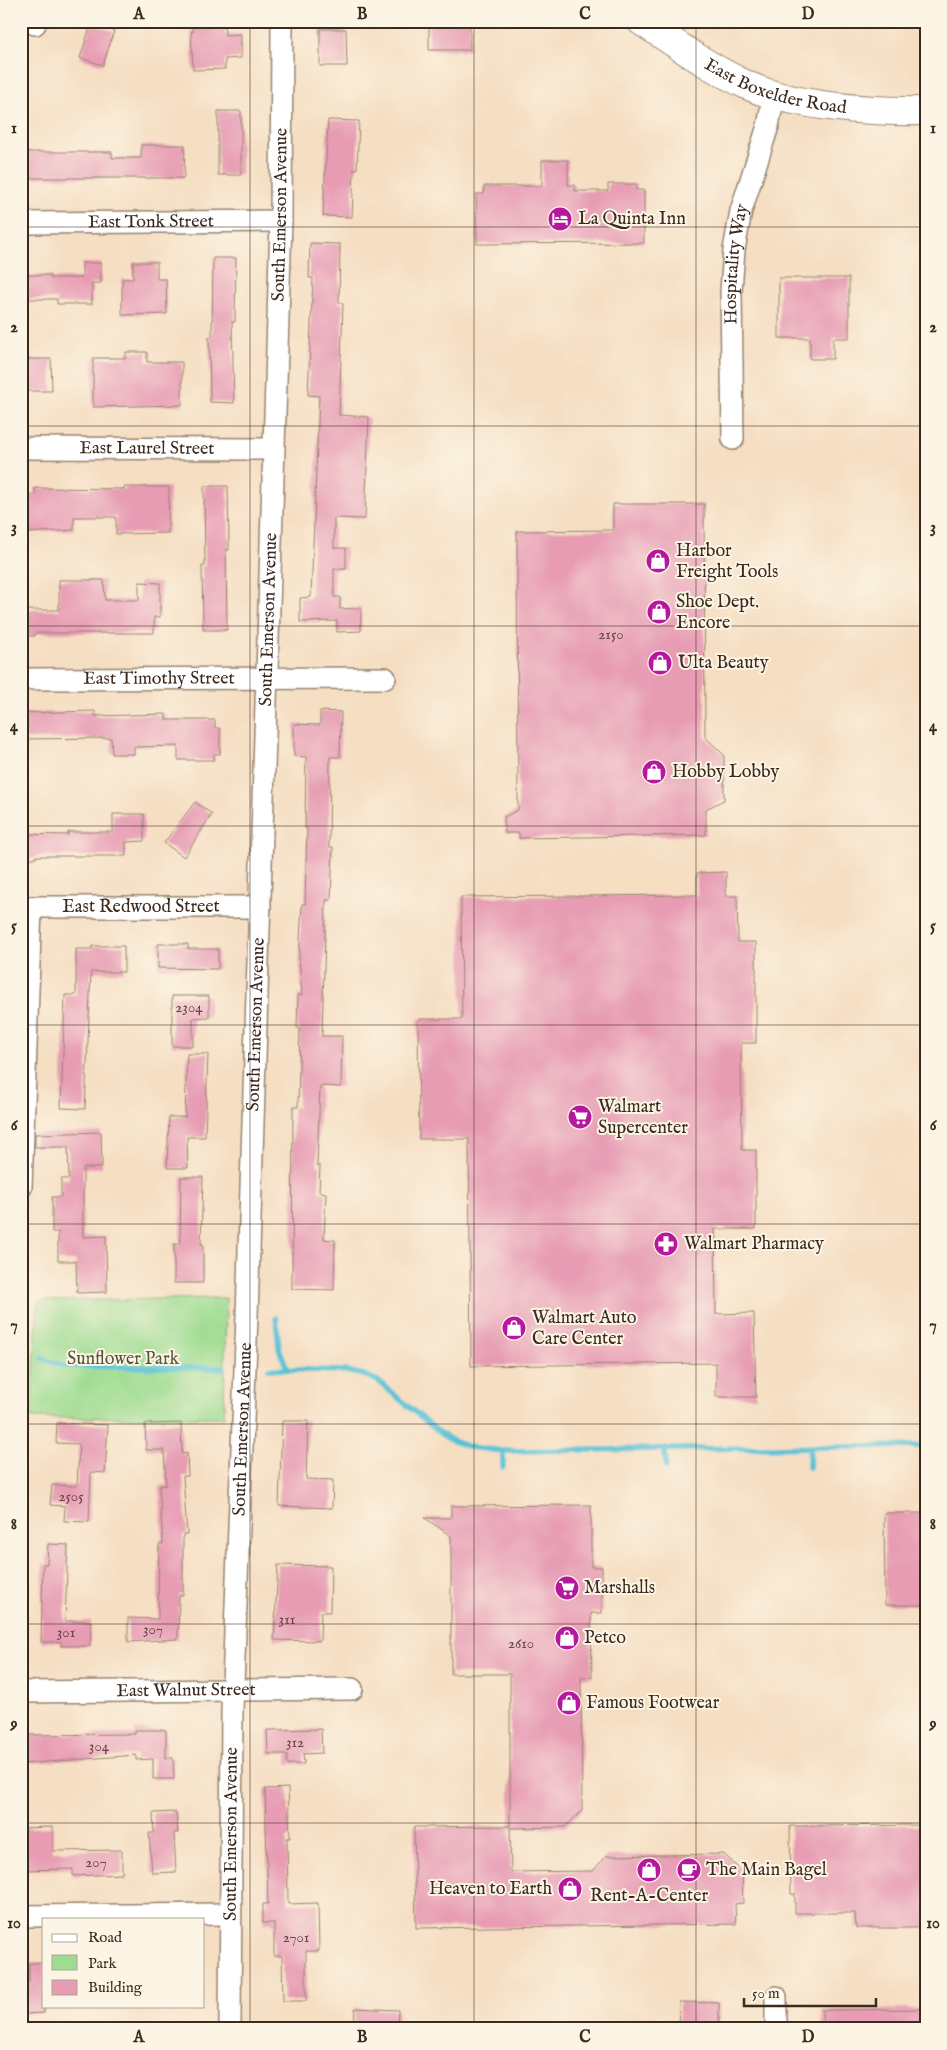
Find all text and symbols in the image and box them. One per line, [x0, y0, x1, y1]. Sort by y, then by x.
text: A [133, 5, 146, 25]
text: B [357, 5, 368, 25]
text: C [579, 5, 591, 25]
text: D [802, 5, 815, 25]
street label: East Boxelder Road [700, 53, 848, 119]
text: 1 [11, 119, 17, 139]
text: 1 [930, 119, 936, 139]
street label: South Emerson Avenue [267, 128, 293, 302]
street label: Hospitality Way [719, 201, 754, 325]
hotel icon: La Quinta Inn [547, 206, 573, 232]
place label: La Quinta Inn [578, 208, 686, 231]
street label: East Tonk Street [88, 210, 214, 234]
text: 2 [10, 318, 18, 338]
text: 2 [929, 318, 937, 338]
street label: East Laurel Street [79, 437, 215, 460]
text: 3 [11, 518, 17, 538]
text: 3 [930, 518, 936, 538]
street label: South Emerson Avenue [254, 532, 283, 707]
place label: Harbor Freight Tools [676, 540, 778, 584]
shop icon: Harbor Freight Tools [645, 548, 671, 574]
place label: Shoe Dept. Encore [676, 591, 759, 635]
shop icon: Shoe Dept. Encore [646, 599, 672, 625]
house number: 2150 [598, 625, 624, 644]
shop icon: Ulta Beauty [647, 650, 673, 676]
place label: Ulta Beauty [678, 652, 769, 675]
street label: East Timothy Street [83, 667, 235, 690]
text: 4 [10, 717, 19, 737]
text: 4 [929, 717, 938, 737]
shop icon: Hobby Lobby [641, 759, 667, 785]
place label: Hobby Lobby [672, 761, 779, 784]
street label: East Redwood Street [62, 896, 220, 919]
text: 5 [11, 917, 17, 937]
text: 5 [930, 917, 936, 937]
street label: South Emerson Avenue [242, 937, 270, 1112]
house number: 2304 [175, 998, 203, 1017]
place label: Walmart Supercenter [598, 1096, 688, 1140]
supermarket icon: Walmart Supercenter [567, 1104, 593, 1130]
text: 6 [11, 1116, 19, 1136]
text: 6 [930, 1116, 938, 1136]
pharmacy icon: Walmart Pharmacy [653, 1231, 679, 1257]
place label: Walmart Pharmacy [684, 1233, 824, 1256]
place label: Walmart Auto Care Center [532, 1307, 637, 1351]
shop icon: Walmart Auto Care Center [501, 1315, 527, 1341]
text: 7 [10, 1316, 18, 1336]
text: 7 [929, 1316, 937, 1336]
street label: South Emerson Avenue [228, 1342, 257, 1516]
park label: Sunflower Park [67, 1348, 179, 1371]
house number: 2505 [58, 1487, 84, 1506]
text: 8 [11, 1515, 17, 1535]
text: 8 [930, 1515, 936, 1535]
supermarket icon: Marshalls [554, 1575, 580, 1601]
place label: Marshalls [584, 1577, 655, 1600]
house number: 311 [279, 1610, 295, 1629]
house number: 307 [143, 1620, 163, 1639]
house number: 301 [57, 1623, 75, 1642]
shop icon: Petco [554, 1625, 580, 1651]
place label: Petco [584, 1627, 626, 1650]
house number: 2610 [508, 1634, 534, 1653]
street label: East Walnut Street [116, 1678, 256, 1703]
shop icon: Famous Footwear [556, 1690, 582, 1716]
place label: Famous Footwear [586, 1692, 720, 1715]
text: 9 [10, 1715, 18, 1735]
text: 9 [929, 1715, 937, 1735]
house number: 312 [286, 1733, 304, 1752]
house number: 304 [89, 1737, 110, 1756]
street label: South Emerson Avenue [219, 1747, 243, 1921]
house number: 207 [85, 1853, 107, 1872]
shop icon: Rent-A-Center [636, 1857, 662, 1883]
cafe icon: The Main Bagel [676, 1857, 702, 1883]
place label: The Main Bagel [706, 1859, 827, 1882]
shop icon: Heaven to Earth [557, 1876, 583, 1902]
place label: Heaven to Earth [429, 1878, 552, 1901]
place label: Rent-A-Center [590, 1885, 708, 1908]
text: 10 [7, 1914, 21, 1934]
text: 10 [926, 1914, 940, 1934]
legend [42, 1918, 205, 2008]
text: Road [88, 1928, 123, 1947]
house number: 2701 [283, 1928, 309, 1947]
text: Park [88, 1954, 118, 1973]
scale bar [744, 1975, 877, 2007]
text: Building [88, 1978, 143, 1997]
text: 50 m [752, 1984, 780, 2003]
text: A [133, 2028, 146, 2048]
text: B [357, 2028, 368, 2048]
text: C [579, 2028, 591, 2048]
text: D [802, 2028, 815, 2048]

